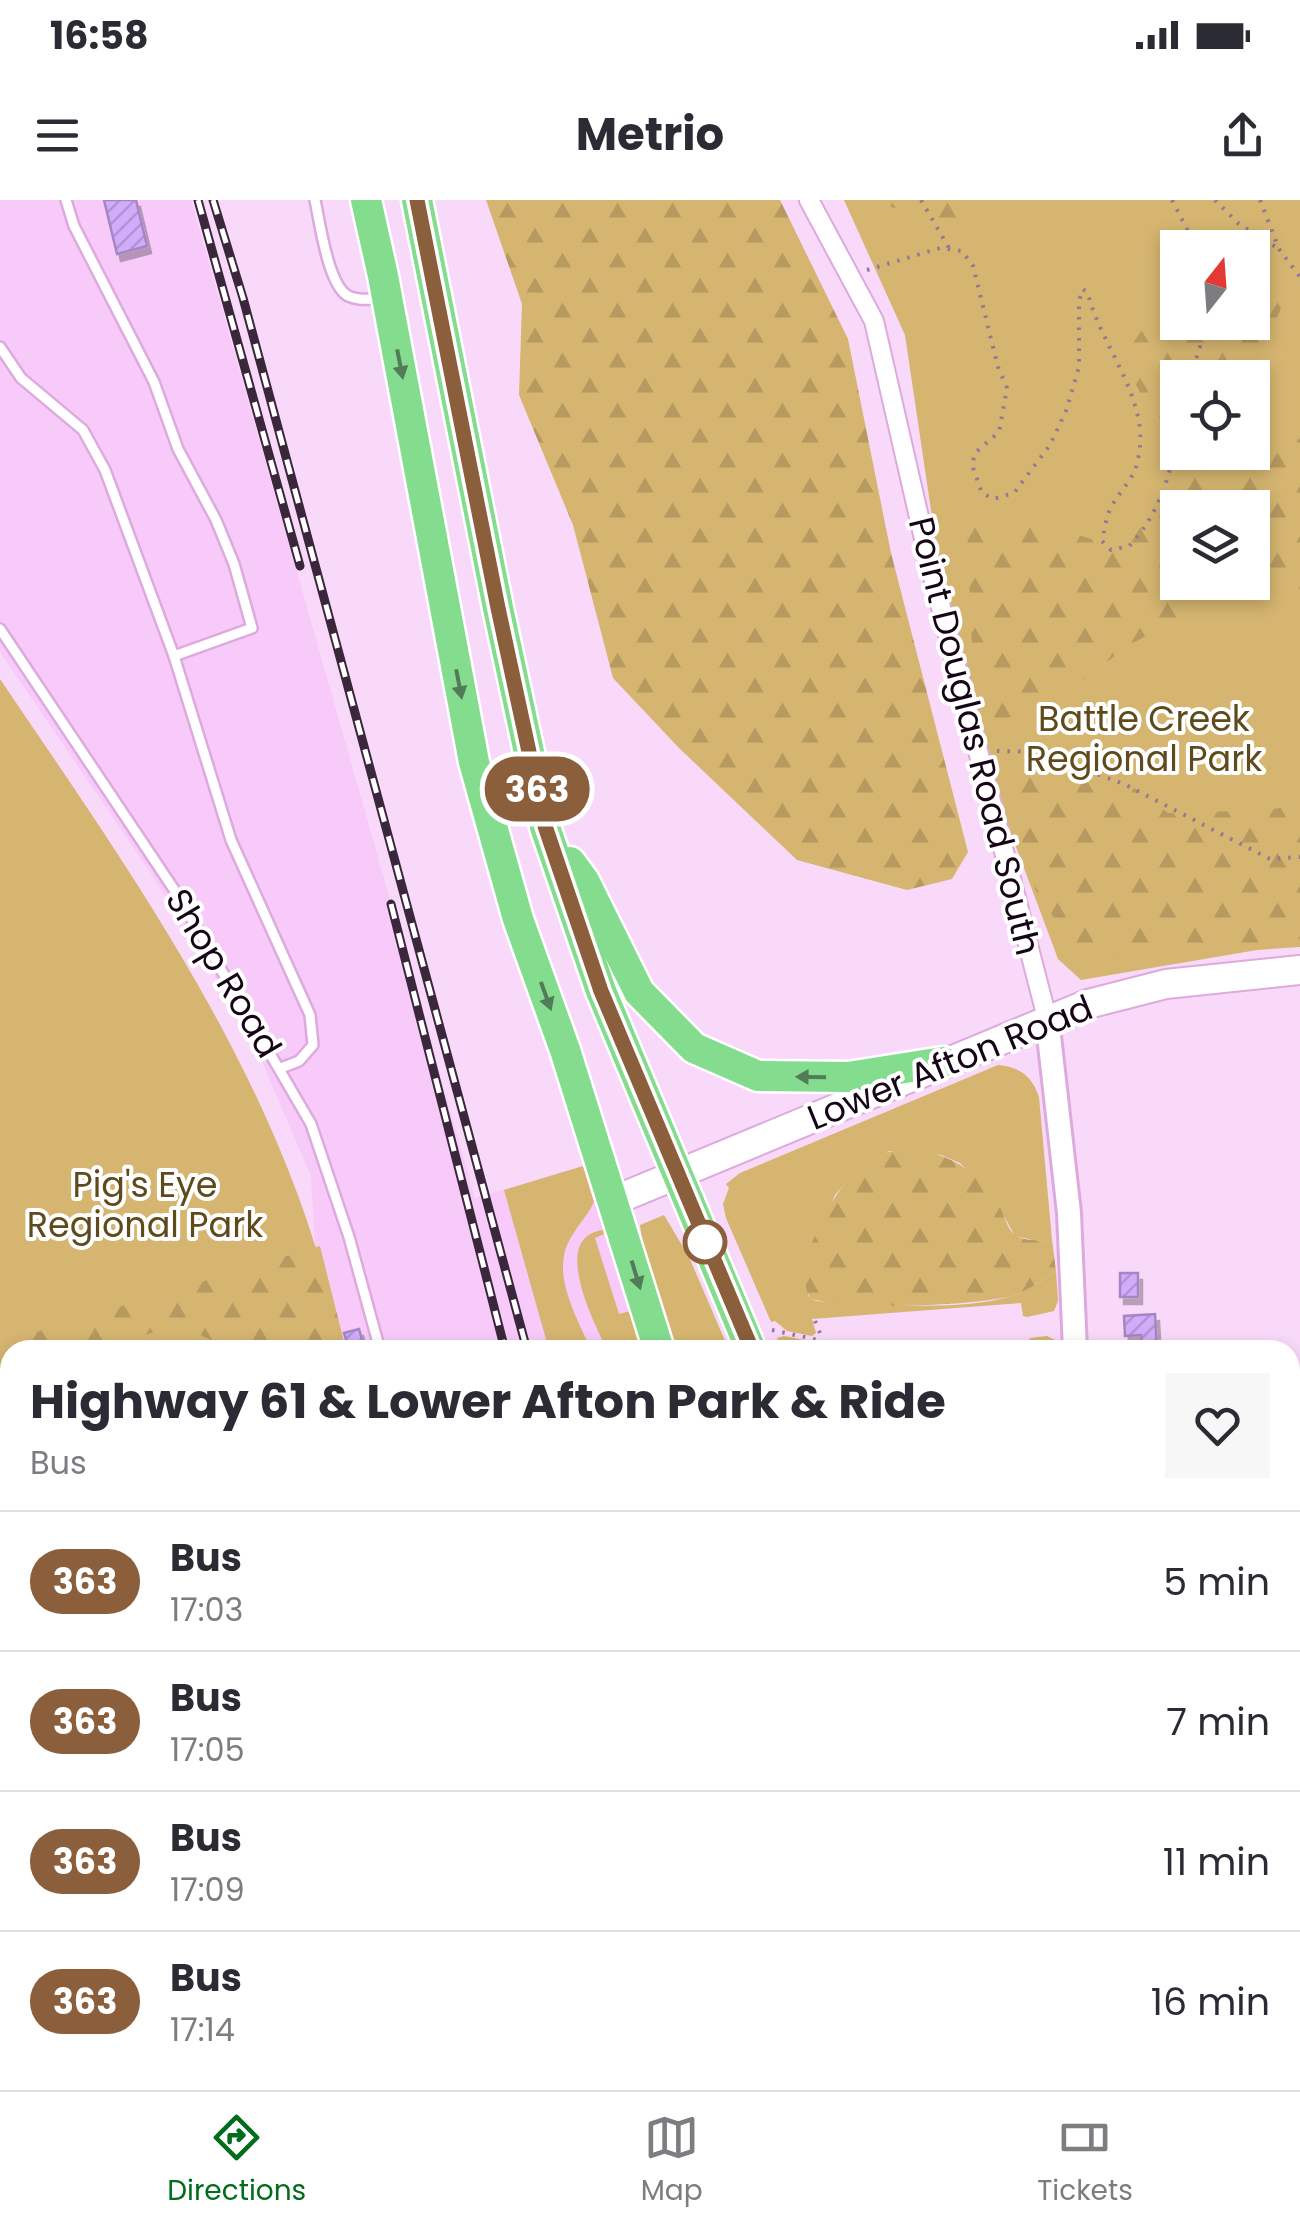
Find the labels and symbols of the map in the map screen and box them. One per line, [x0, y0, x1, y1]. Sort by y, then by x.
north arrow [1160, 230, 1270, 340]
one-way arrow [393, 349, 408, 380]
street label: Point Douglas Road South [897, 512, 1053, 960]
one-way arrow [451, 668, 467, 699]
park label: Battle Creek Regional Park [1026, 694, 1262, 783]
line badge: 363 [480, 756, 594, 822]
street label: Shop Road [154, 879, 294, 1067]
one-way arrow [539, 982, 554, 1012]
street label: Lower Afton Road [800, 982, 1100, 1142]
one-way arrow [795, 1069, 827, 1085]
park label: Pig's Eye Regional Park [27, 1160, 263, 1249]
unlabelled marker [684, 1221, 726, 1263]
one-way arrow [629, 1261, 644, 1291]

